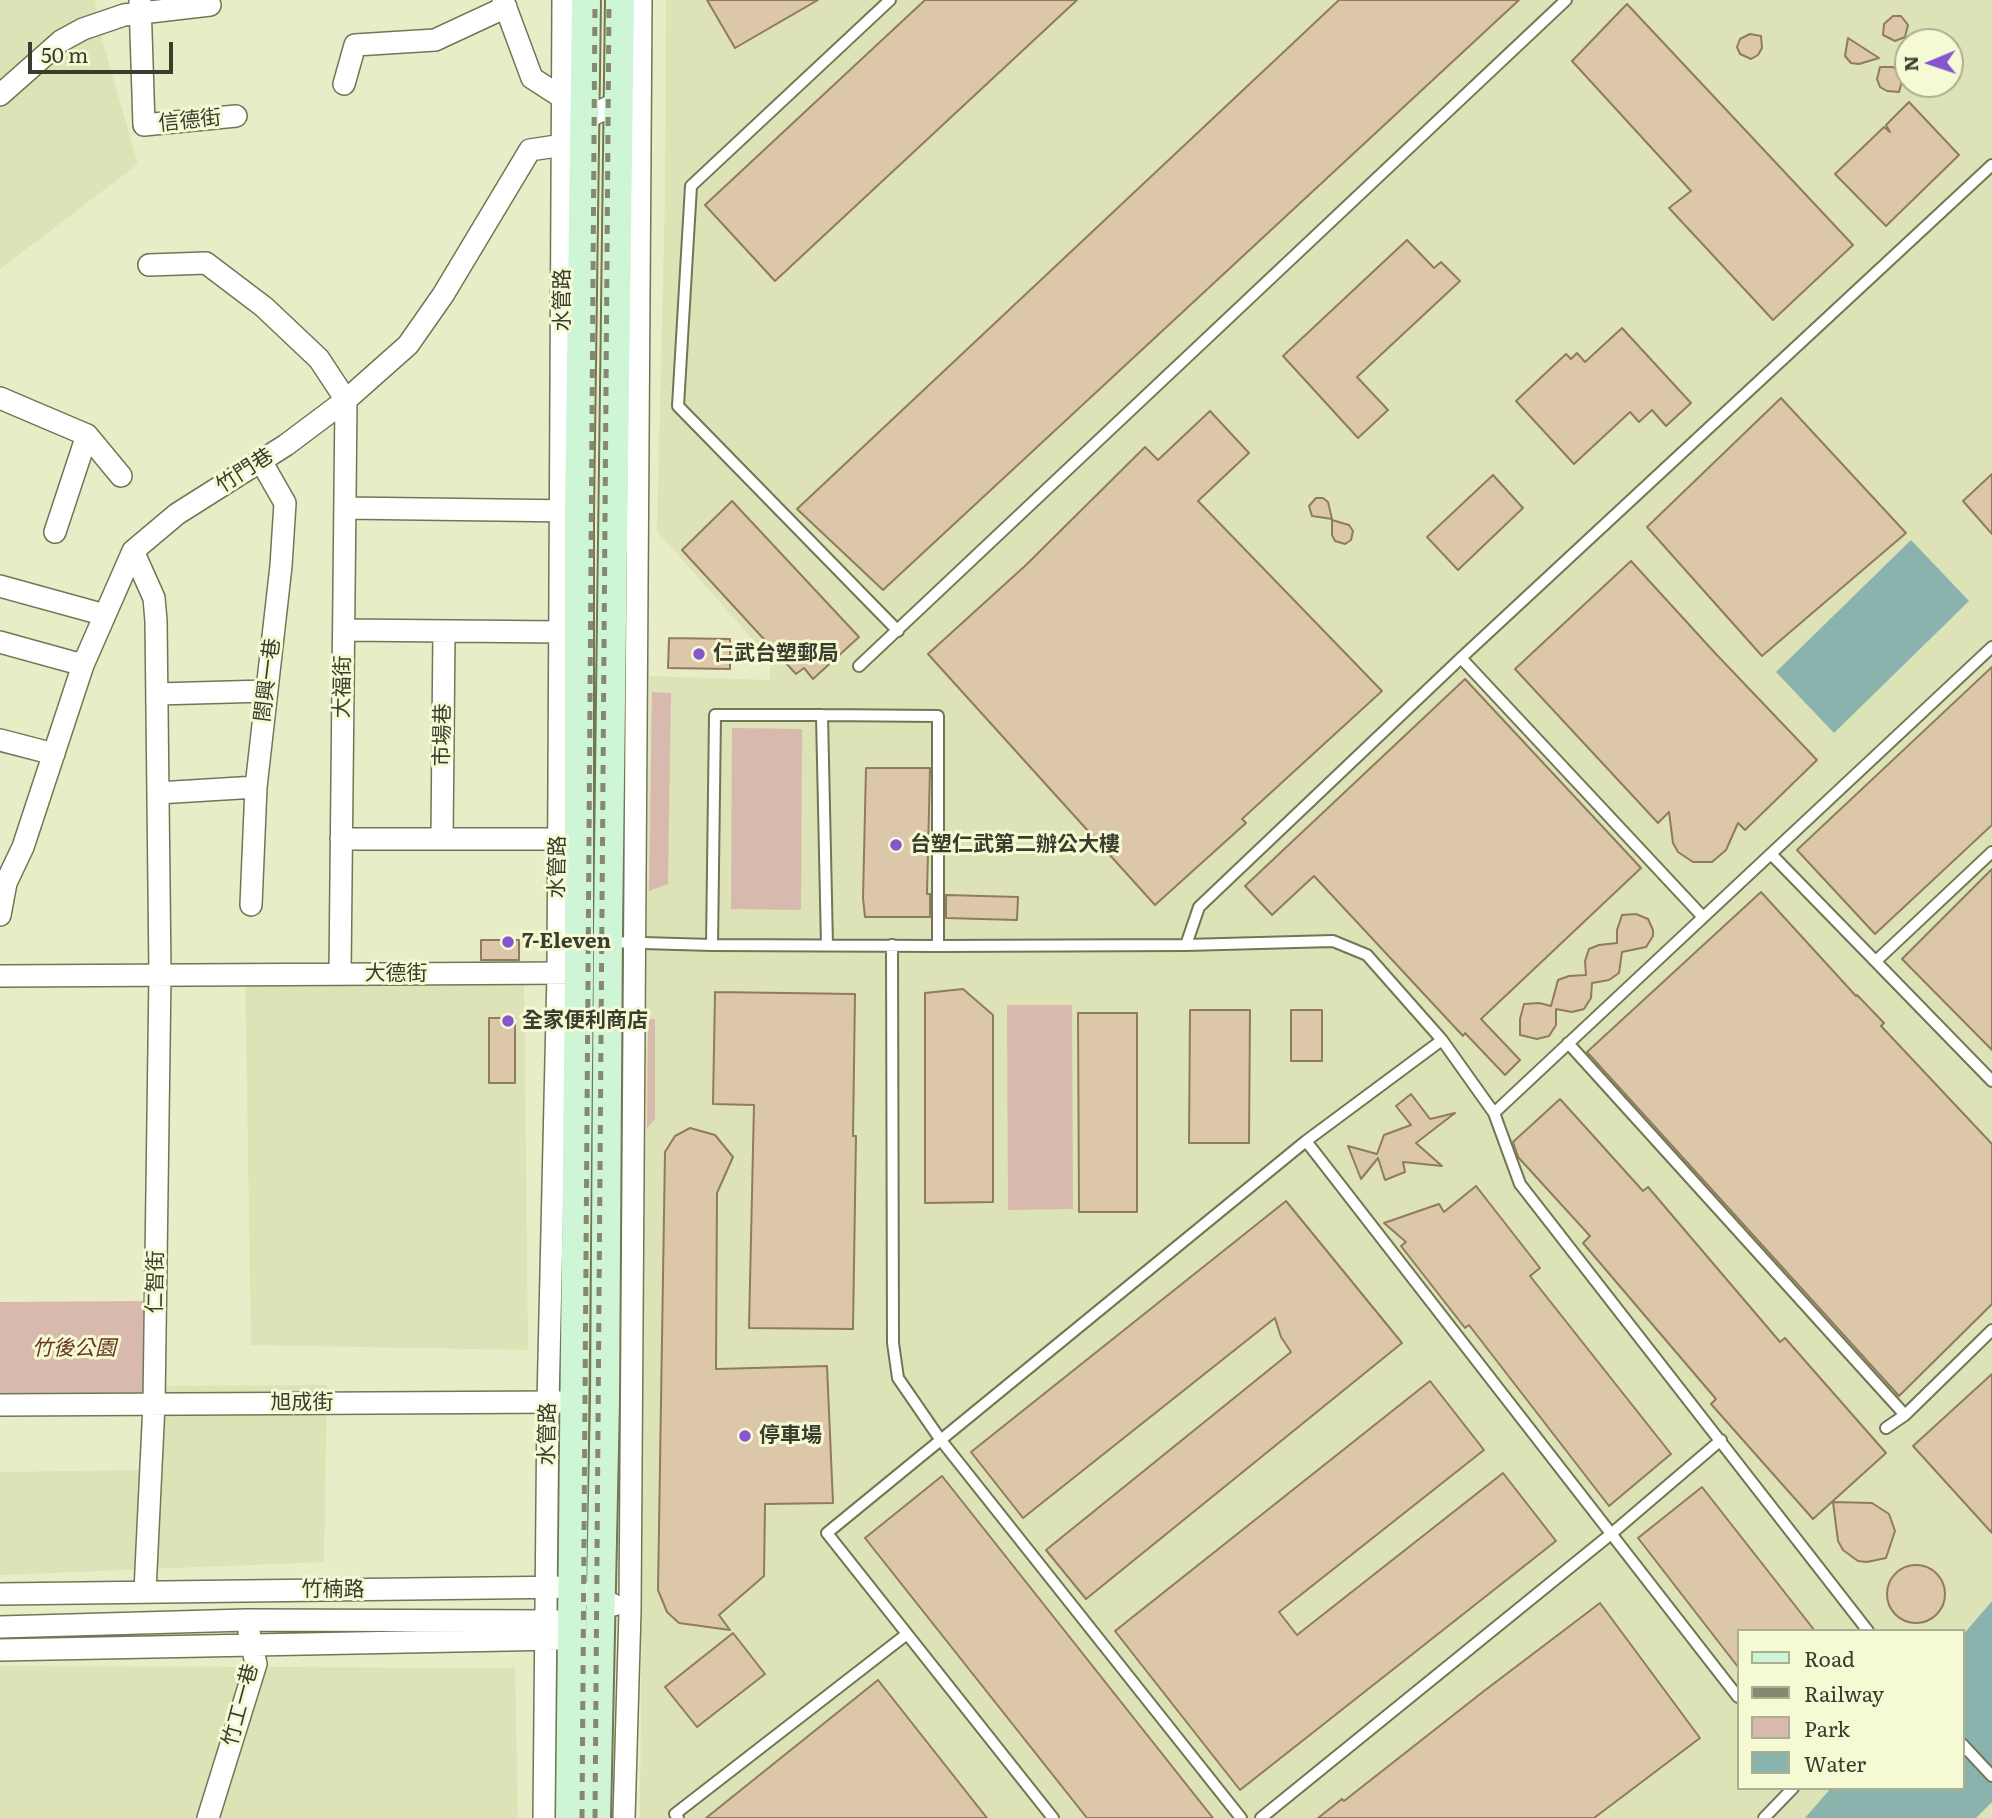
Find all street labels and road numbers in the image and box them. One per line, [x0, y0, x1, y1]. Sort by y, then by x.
street label: 信德街 [157, 105, 223, 137]
street label: 水管路 [550, 269, 576, 331]
street label: 竹門巷 [212, 443, 278, 499]
street label: 閤興一巷 [250, 637, 286, 723]
street label: 大福街 [330, 655, 356, 719]
street label: 市場巷 [430, 703, 456, 767]
street label: 水管路 [545, 835, 571, 899]
street label: 大德街 [365, 961, 427, 987]
street label: 仁智街 [143, 1250, 169, 1314]
street label: 旭成街 [271, 1390, 333, 1416]
street label: 水管路 [535, 1402, 561, 1466]
street label: 竹楠路 [302, 1577, 364, 1603]
street label: 竹工一巷 [218, 1661, 264, 1749]

